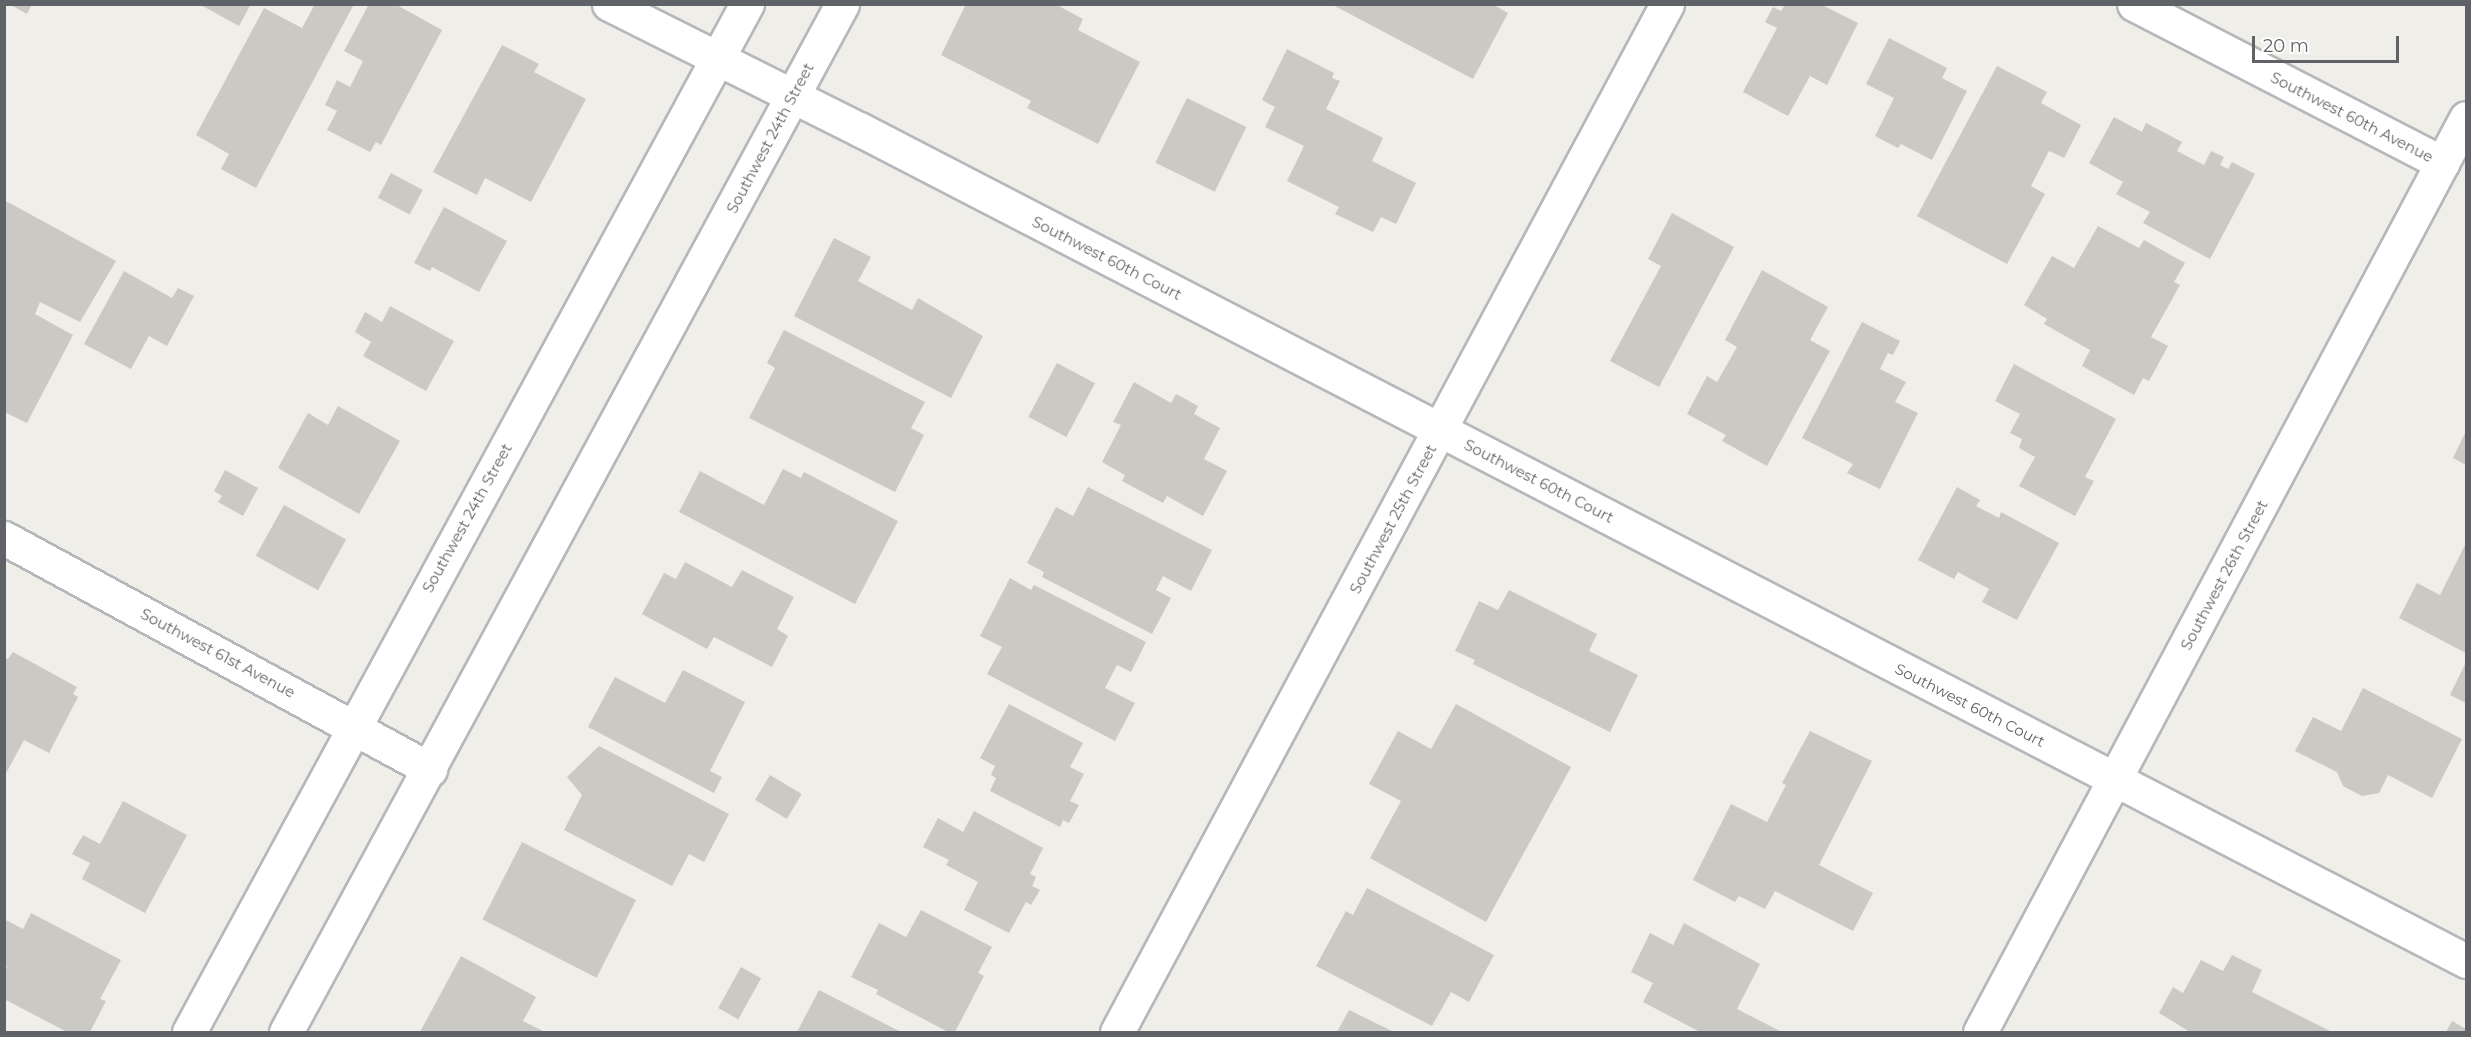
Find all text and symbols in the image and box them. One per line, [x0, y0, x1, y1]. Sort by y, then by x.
scale bar [2255, 24, 2402, 62]
text: 20 m [2263, 35, 2309, 57]
street label: Southwest 24th Street [723, 60, 817, 216]
street label: Southwest 60th Avenue [2268, 68, 2436, 166]
street label: Southwest 60th Court [1029, 212, 1185, 304]
street label: Southwest 60th Court [1461, 435, 1617, 527]
street label: Southwest 24th Street [418, 440, 516, 596]
street label: Southwest 25th Street [1346, 441, 1440, 597]
street label: Southwest 26th Street [2177, 497, 2271, 653]
street label: Southwest 61st Avenue [138, 605, 298, 701]
street label: Southwest 60th Court [1892, 659, 2048, 751]

